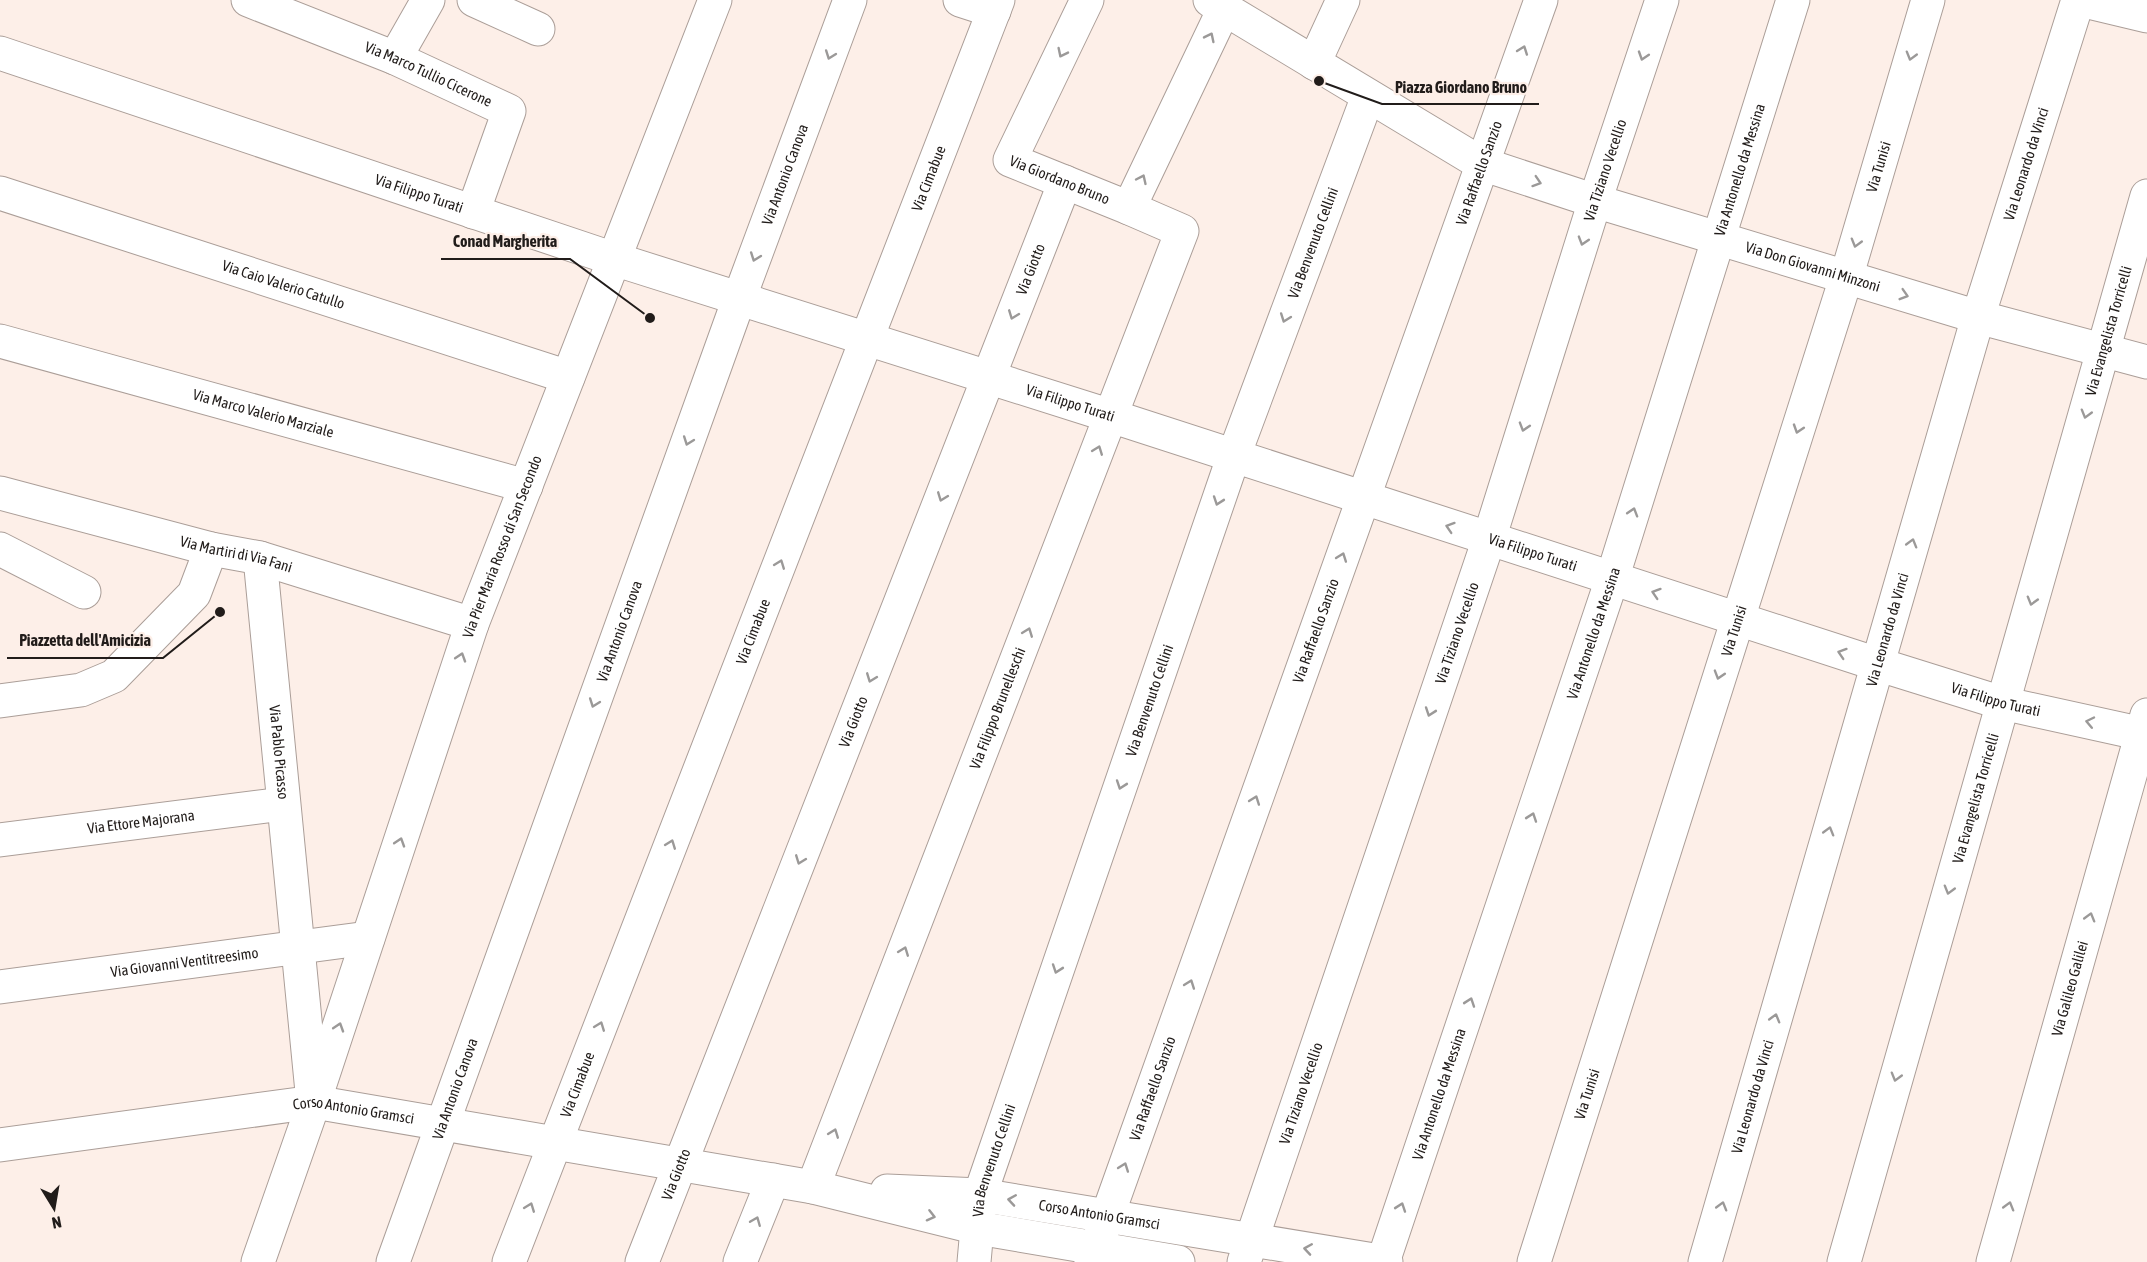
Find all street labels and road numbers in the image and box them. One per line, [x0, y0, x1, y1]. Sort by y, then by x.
street label: Via Marco Tullio Cicerone [362, 38, 495, 110]
street label: Via Antonello da Messina [1711, 101, 1768, 238]
street label: Via Leonardo da Vinci [2000, 105, 2052, 223]
street label: Via Tiziano Vecellio [1580, 117, 1630, 223]
street label: Via Raffaello Sanzio [1452, 118, 1505, 228]
street label: Via Antonio Canova [758, 121, 811, 227]
street label: Via Tunisi [1863, 139, 1894, 194]
street label: Via Cimabue [908, 143, 949, 214]
street label: Via Giordano Bruno [1007, 152, 1112, 207]
street label: Via Filippo Turati [373, 170, 466, 216]
street label: Via Benvenuto Cellini [1284, 185, 1341, 301]
street label: Via Don Giovanni Minzoni [1743, 238, 1882, 295]
street label: Via Giotto [1013, 241, 1048, 297]
street label: Via Caio Valerio Catullo [220, 257, 347, 312]
street label: Via Evangelista Torricelli [2082, 264, 2135, 398]
street label: Via Filippo Turati [1024, 381, 1117, 425]
street label: Via Marco Valerio Marziale [191, 386, 336, 441]
street label: Via Pier Maria Rosso di San Secondo [459, 453, 545, 640]
street label: Via Filippo Turati [1486, 530, 1579, 574]
street label: Via Martiri di Via Fani [178, 532, 294, 576]
street label: Via Antonello da Messina [1563, 565, 1623, 701]
street label: Via Leonardo da Vinci [1863, 571, 1912, 689]
street label: Via Raffaello Sanzio [1289, 576, 1342, 685]
street label: Via Antonio Canova [593, 578, 645, 684]
street label: Via Tiziano Vecellio [1432, 580, 1482, 686]
street label: Via Cimabue [732, 596, 773, 667]
street label: Via Tunisi [1718, 603, 1750, 658]
street label: Via Benvenuto Cellini [1122, 642, 1176, 759]
street label: Via Filippo Brunelleschi [966, 645, 1028, 772]
street label: Via Filippo Turati [1949, 679, 2042, 719]
street label: Via Giotto [835, 694, 871, 750]
street label: Via Pablo Picasso [266, 704, 292, 800]
street label: Via Evangelista Torricelli [1949, 731, 2002, 865]
street label: Via Ettore Majorana [86, 806, 195, 837]
street label: Via Galileo Galilei [2048, 939, 2091, 1038]
street label: Via Giovanni Ventitreesimo [109, 944, 259, 980]
street label: Via Antonello da Messina [1409, 1026, 1469, 1162]
street label: Via Raffaello Sanzio [1126, 1034, 1179, 1143]
street label: Via Antonio Canova [429, 1036, 481, 1142]
street label: Via Leonardo da Vinci [1728, 1038, 1777, 1156]
street label: Via Tiziano Vecellio [1276, 1040, 1326, 1146]
street label: Via Cimabue [557, 1049, 598, 1120]
street label: Via Tunisi [1571, 1067, 1603, 1122]
street label: Corso Antonio Gramsci [292, 1093, 415, 1127]
street label: Via Benvenuto Cellini [969, 1102, 1019, 1218]
street label: Via Giotto [658, 1146, 694, 1202]
street label: Corso Antonio Gramsci [1038, 1196, 1161, 1233]

